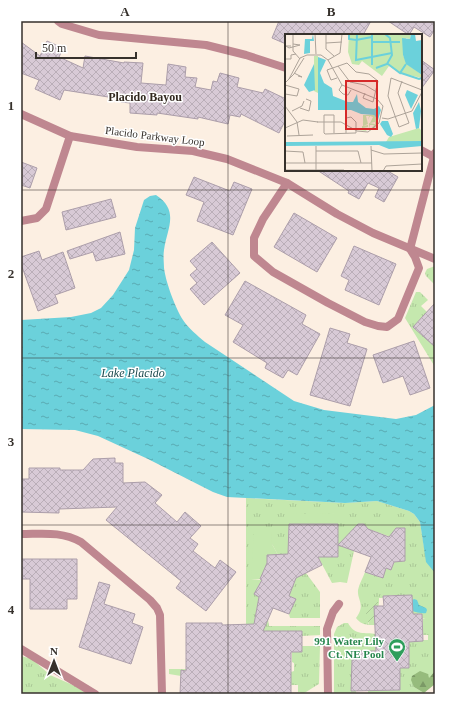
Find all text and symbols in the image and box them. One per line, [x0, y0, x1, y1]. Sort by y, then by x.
text: A [120, 4, 130, 19]
text: B [327, 4, 336, 19]
scale bar [36, 34, 136, 60]
inset map [285, 34, 422, 171]
text: 50 m [42, 41, 67, 55]
district label: Placido Bayou [108, 90, 182, 104]
text: 1 [8, 98, 14, 113]
street label: Placido Parkway Loop [105, 124, 206, 148]
text: 2 [8, 266, 14, 281]
water label: Lake Placido [100, 366, 165, 380]
text: 3 [8, 434, 15, 449]
text: 4 [8, 602, 15, 617]
place label: 991 Water Lily Ct. NE Pool [314, 635, 384, 660]
sports icon: 991 Water Lily Ct. NE Pool [387, 637, 407, 662]
north arrow [34, 641, 74, 681]
text: N [50, 645, 58, 657]

